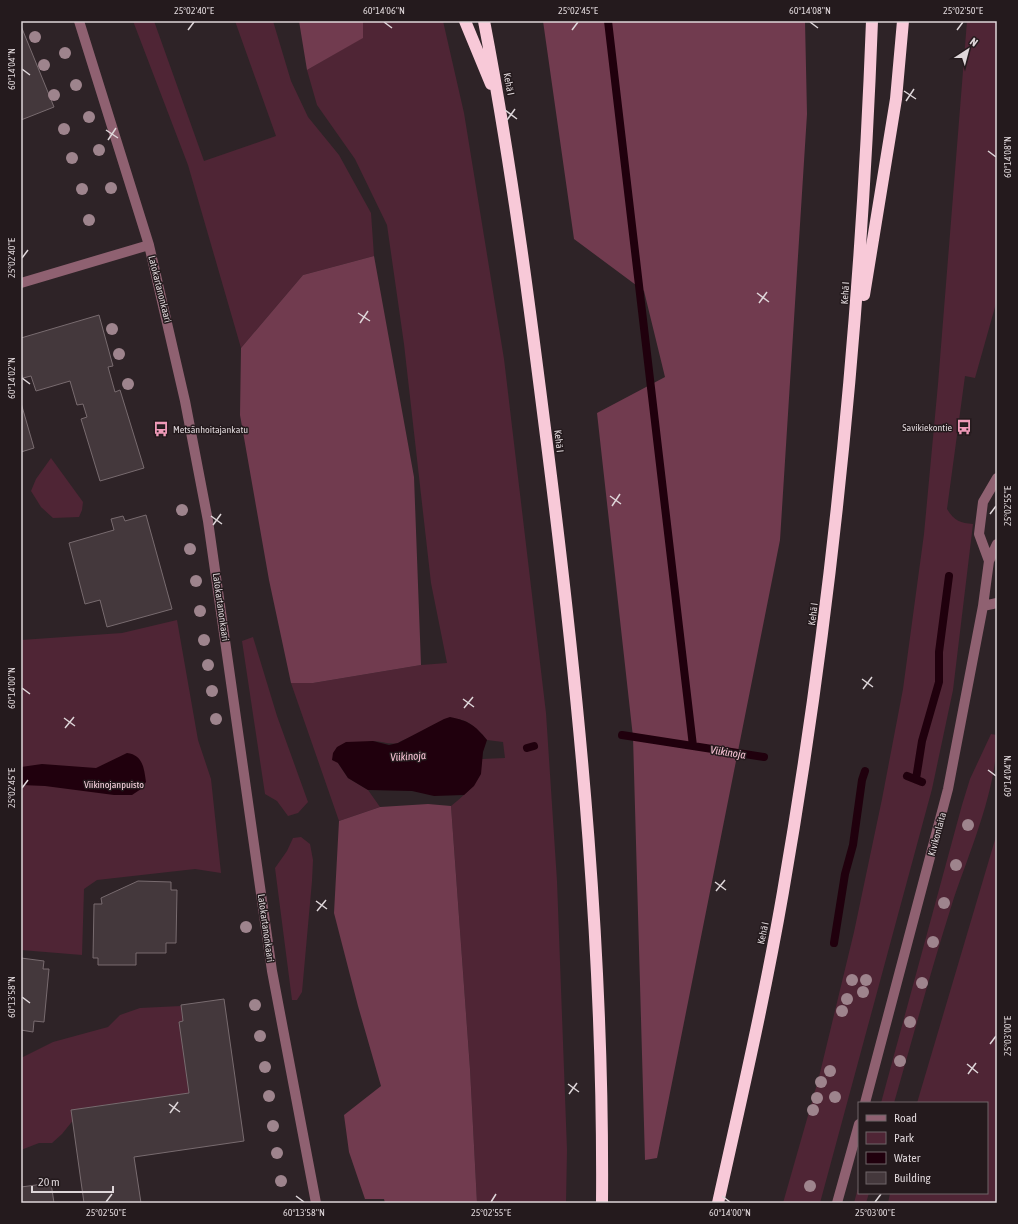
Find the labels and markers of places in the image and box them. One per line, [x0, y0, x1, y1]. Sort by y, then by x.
bus stop icon: Savikiekontie [955, 418, 973, 436]
bus stop icon: Metsänhoitajankatu [152, 420, 170, 438]
place label: Savikiekontie [902, 422, 952, 433]
place label: Metsänhoitajankatu [173, 424, 248, 435]

